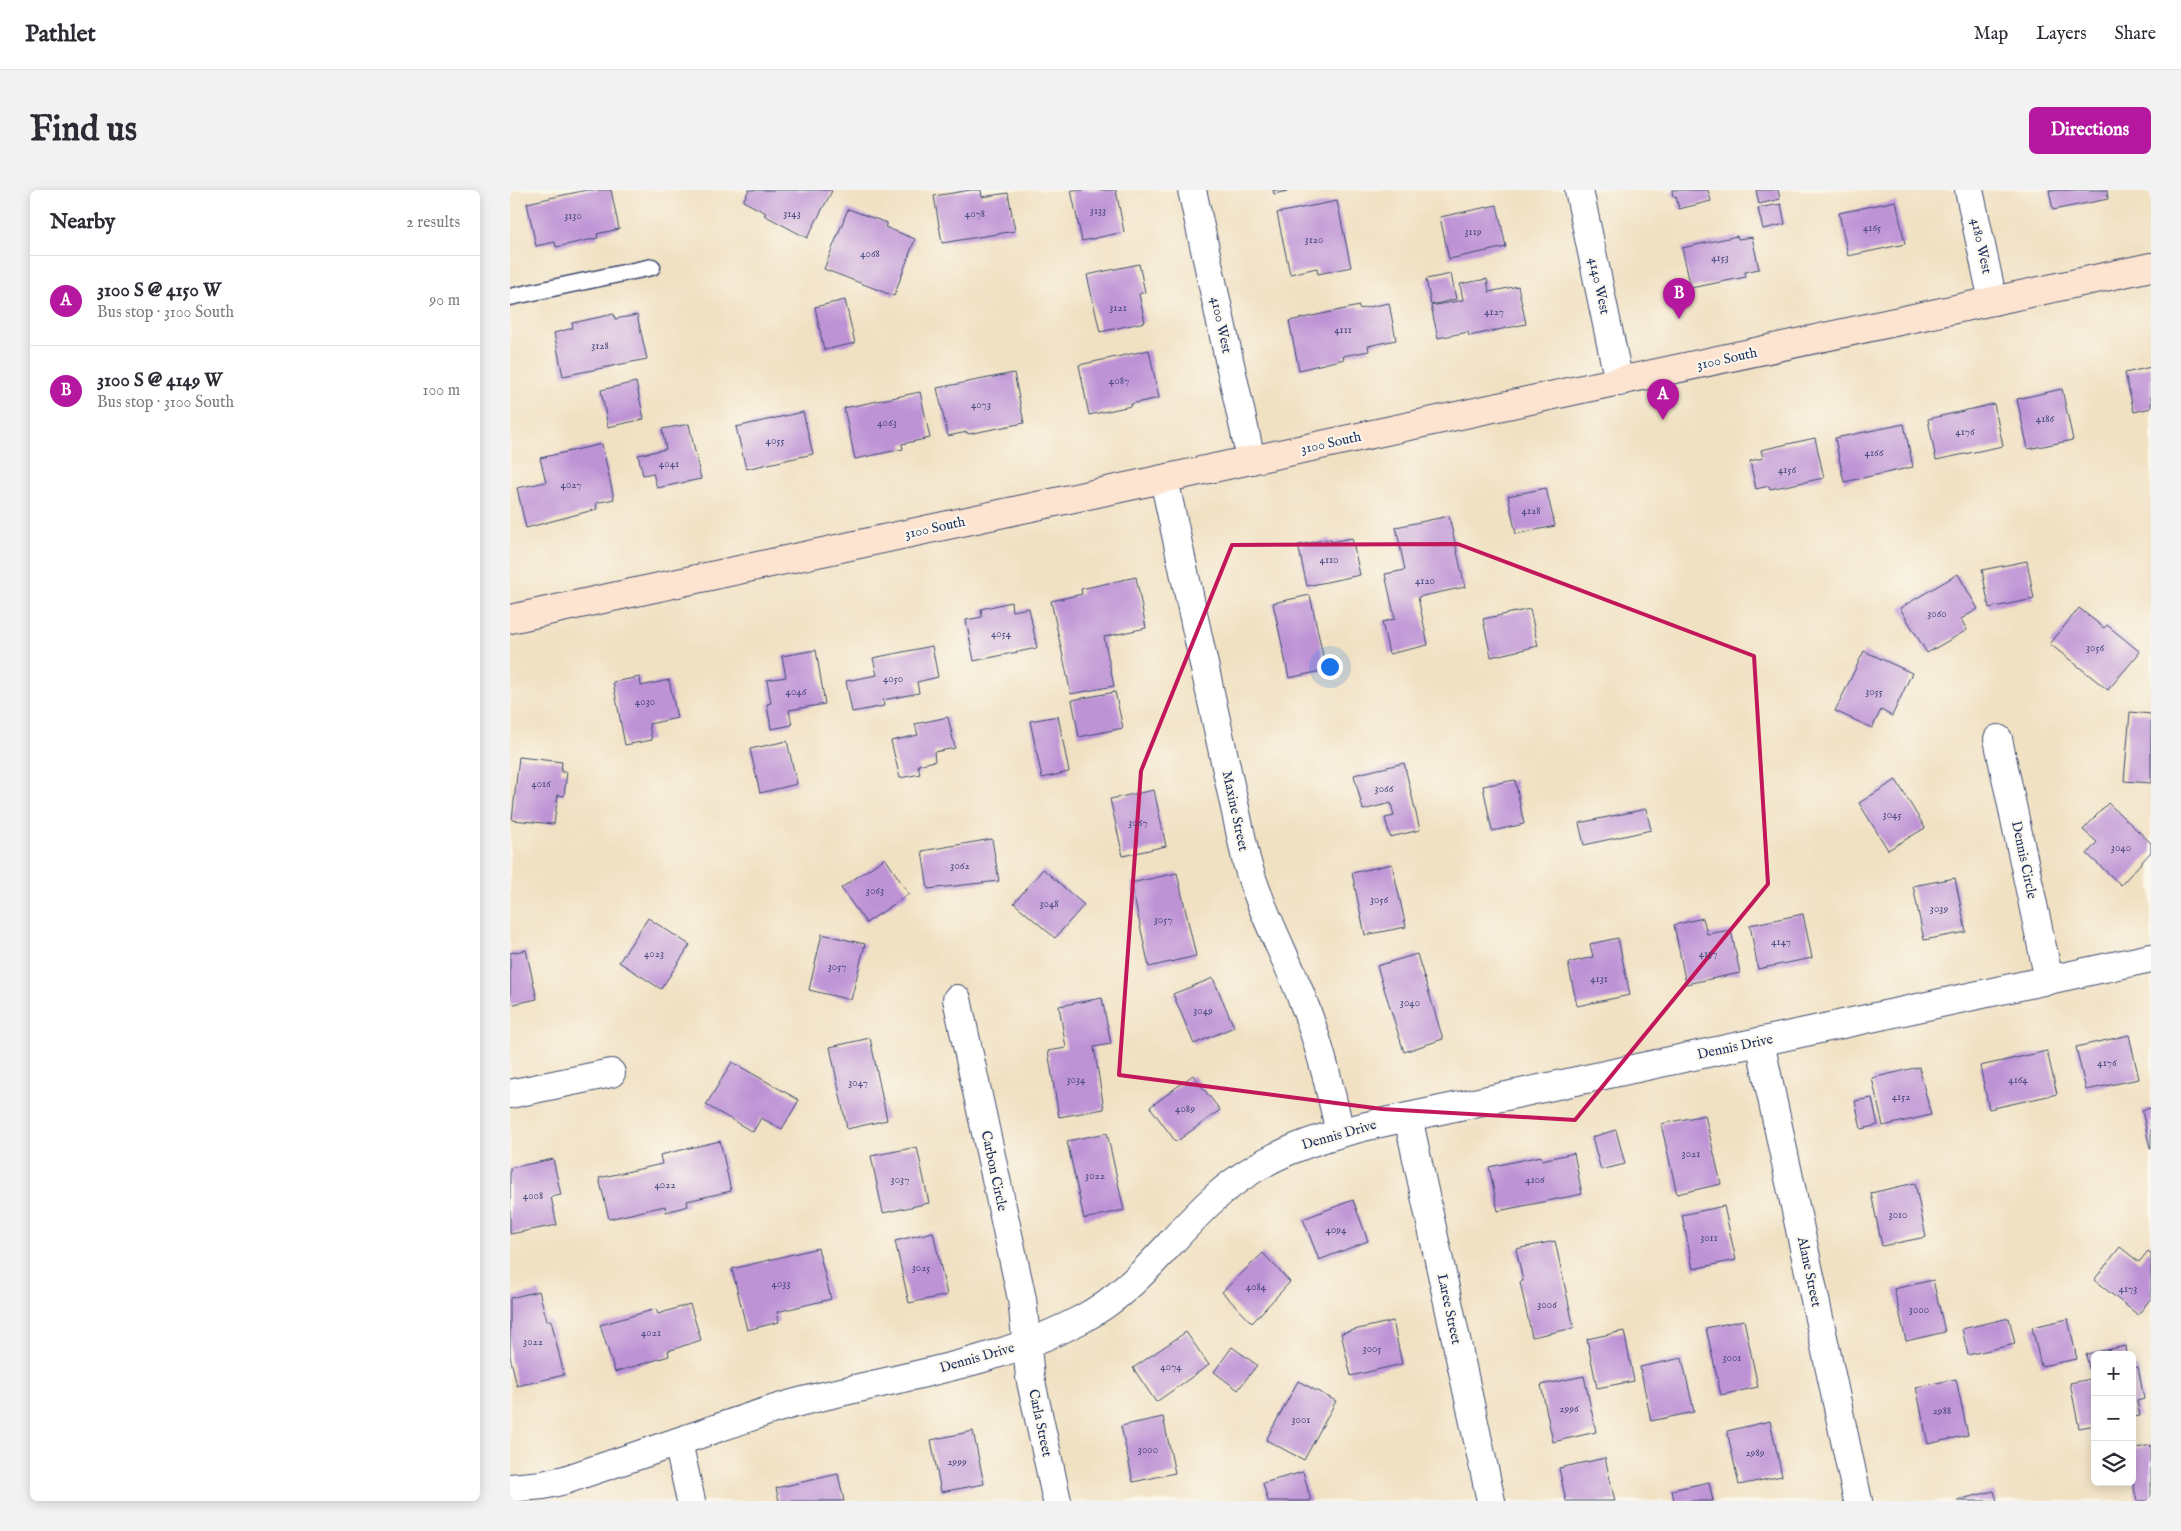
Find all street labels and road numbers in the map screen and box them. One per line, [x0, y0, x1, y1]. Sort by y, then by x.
street label: 4180 West [1966, 217, 1996, 276]
street label: 4140 West [1584, 256, 1614, 316]
street label: 4100 West [1206, 295, 1236, 355]
street label: 3100 South [1695, 344, 1759, 374]
street label: 3100 South [1299, 428, 1363, 458]
street label: 3100 South [903, 513, 967, 543]
street label: Maxine Street [1218, 769, 1252, 853]
street label: Dennis Circle [2007, 819, 2041, 901]
street label: Dennis Drive [1696, 1030, 1775, 1064]
street label: Dennis Drive [1300, 1116, 1379, 1154]
street label: Carbon Circle [977, 1129, 1011, 1213]
street label: Alane Street [1793, 1234, 1825, 1309]
street label: Laree Street [1433, 1272, 1465, 1346]
street label: Dennis Drive [938, 1339, 1017, 1377]
street label: Carla Street [1024, 1387, 1056, 1459]

